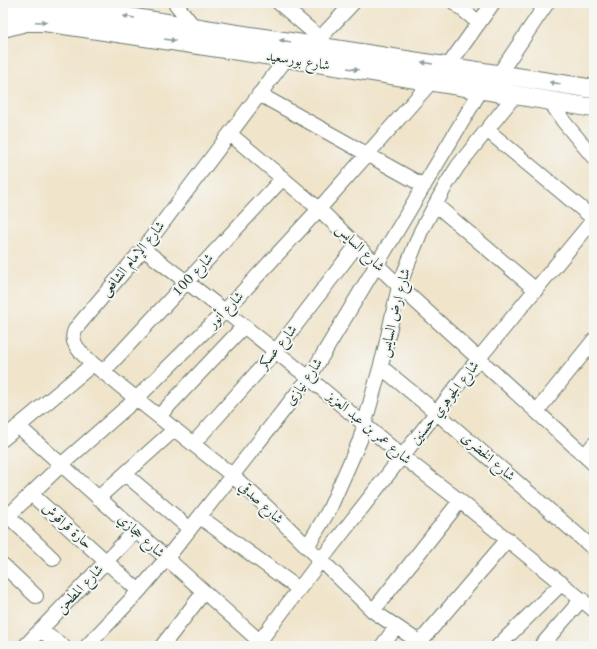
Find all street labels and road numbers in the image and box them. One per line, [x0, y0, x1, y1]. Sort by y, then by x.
street label: شارع بورسعيد [264, 49, 331, 77]
street label: شارع الإمام الشافعى [99, 219, 171, 302]
street label: شارع السايس [330, 222, 387, 277]
street label: شارع 100 [170, 251, 219, 302]
street label: شارع ارض السايس [377, 267, 417, 360]
street label: شارع أنور [201, 286, 249, 335]
street label: شارع عسكر [254, 322, 303, 376]
street label: شارع نيازى [283, 356, 328, 410]
street label: شارع الجوهري حسنين [408, 359, 485, 450]
street label: شارع عمر بن عبد العزيز [320, 388, 414, 470]
street label: شارع الخضرى [456, 430, 517, 487]
street label: شارع صدقي [234, 479, 286, 530]
street label: حارة قراقوش [39, 500, 94, 552]
street label: شارع حجازي [112, 512, 167, 563]
street label: شارع المطحن [54, 562, 109, 619]

